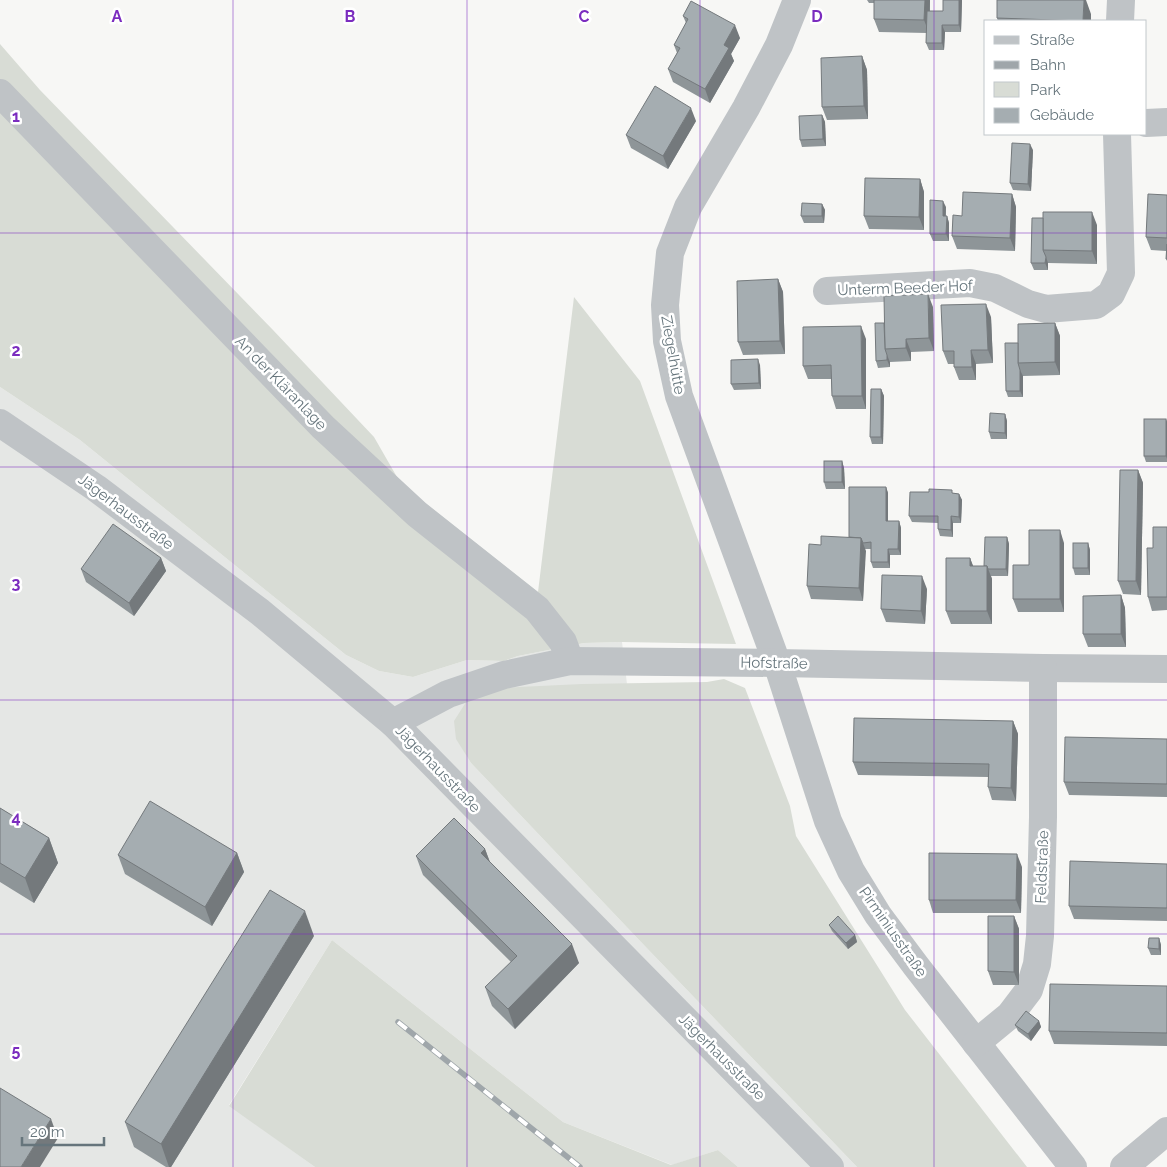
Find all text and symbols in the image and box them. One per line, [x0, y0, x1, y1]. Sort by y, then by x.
text: A [112, 7, 123, 26]
text: B [345, 7, 356, 26]
text: C [579, 7, 590, 26]
text: D [811, 7, 823, 26]
legend [984, 20, 1147, 135]
text: Straße [1030, 31, 1075, 49]
text: Bahn [1030, 56, 1066, 74]
text: Park [1030, 81, 1061, 99]
text: Gebäude [1030, 106, 1094, 124]
text: 1 [12, 107, 20, 126]
street label: Unterm Beeder Hof [837, 277, 974, 299]
street label: Ziegelhütte [657, 314, 689, 396]
street label: An der Kläranlage [231, 332, 331, 434]
text: 2 [11, 341, 21, 360]
street label: Jägerhausstraße [75, 470, 177, 554]
text: 3 [12, 574, 21, 593]
street label: Hofstraße [740, 653, 808, 673]
street label: Jägerhausstraße [392, 722, 484, 817]
text: 4 [11, 808, 21, 827]
street label: Feldstraße [1032, 830, 1052, 904]
street label: Pirminiusstraße [855, 883, 931, 981]
street label: Jägerhausstraße [675, 1010, 769, 1104]
text: 5 [12, 1041, 21, 1060]
scale bar [22, 1114, 105, 1146]
text: 20 m [30, 1123, 65, 1141]

